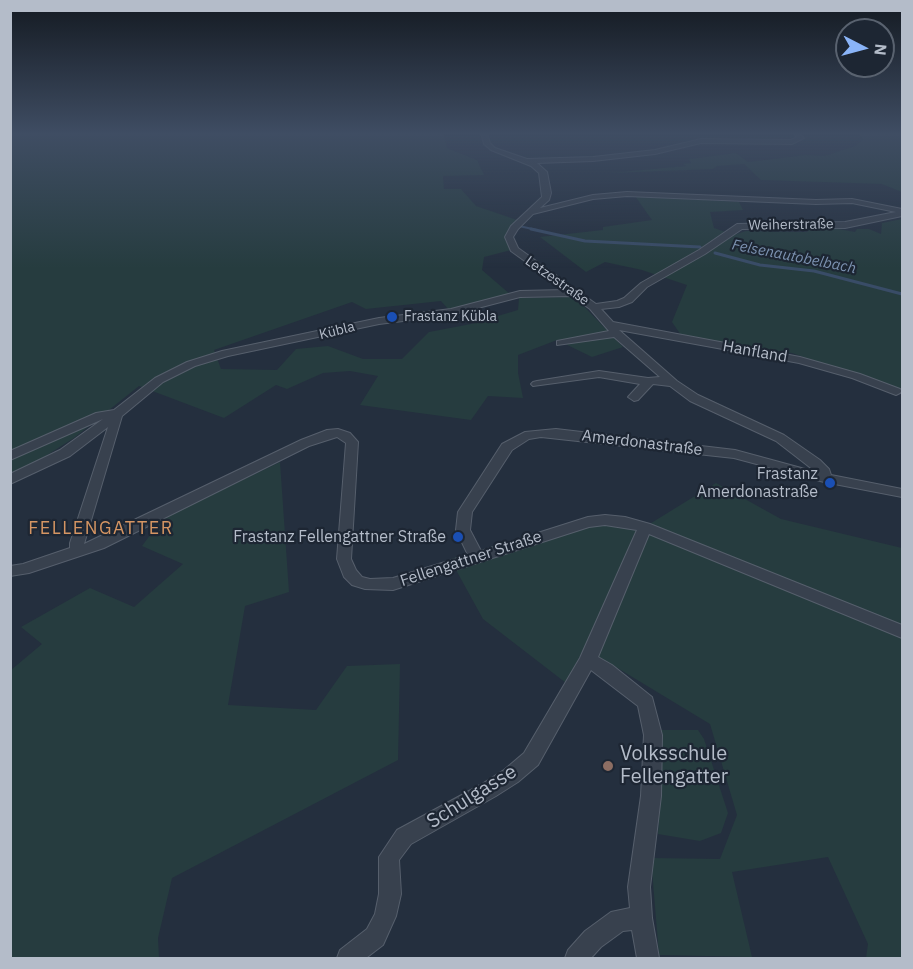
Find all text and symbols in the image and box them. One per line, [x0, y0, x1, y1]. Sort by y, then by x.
north arrow [835, 18, 895, 78]
text: N [870, 43, 891, 56]
street label: Weiherstraße [748, 216, 834, 234]
water label: Felsenautobelbach [730, 236, 858, 278]
street label: Letzestraße [522, 253, 592, 309]
place label: Frastanz Kübla [404, 309, 497, 325]
marker: Frastanz Kübla [385, 310, 399, 324]
street label: Kübla [317, 318, 357, 344]
street label: Hanfland [721, 337, 789, 367]
street label: Amerdonastraße [581, 426, 703, 460]
place label: Frastanz Amerdonastraße [697, 464, 818, 502]
marker: Frastanz Amerdonastraße [823, 476, 837, 490]
district label: FELLENGATTER [28, 518, 174, 540]
place label: Frastanz Fellengattner Straße [233, 527, 446, 547]
street label: Fellengattner Straße [398, 527, 544, 591]
marker: Frastanz Fellengattner Straße [451, 530, 465, 544]
place label: Volksschule Fellengatter [620, 742, 728, 789]
marker: Volksschule Fellengatter [601, 759, 615, 773]
street label: Schulgasse [423, 760, 521, 834]

